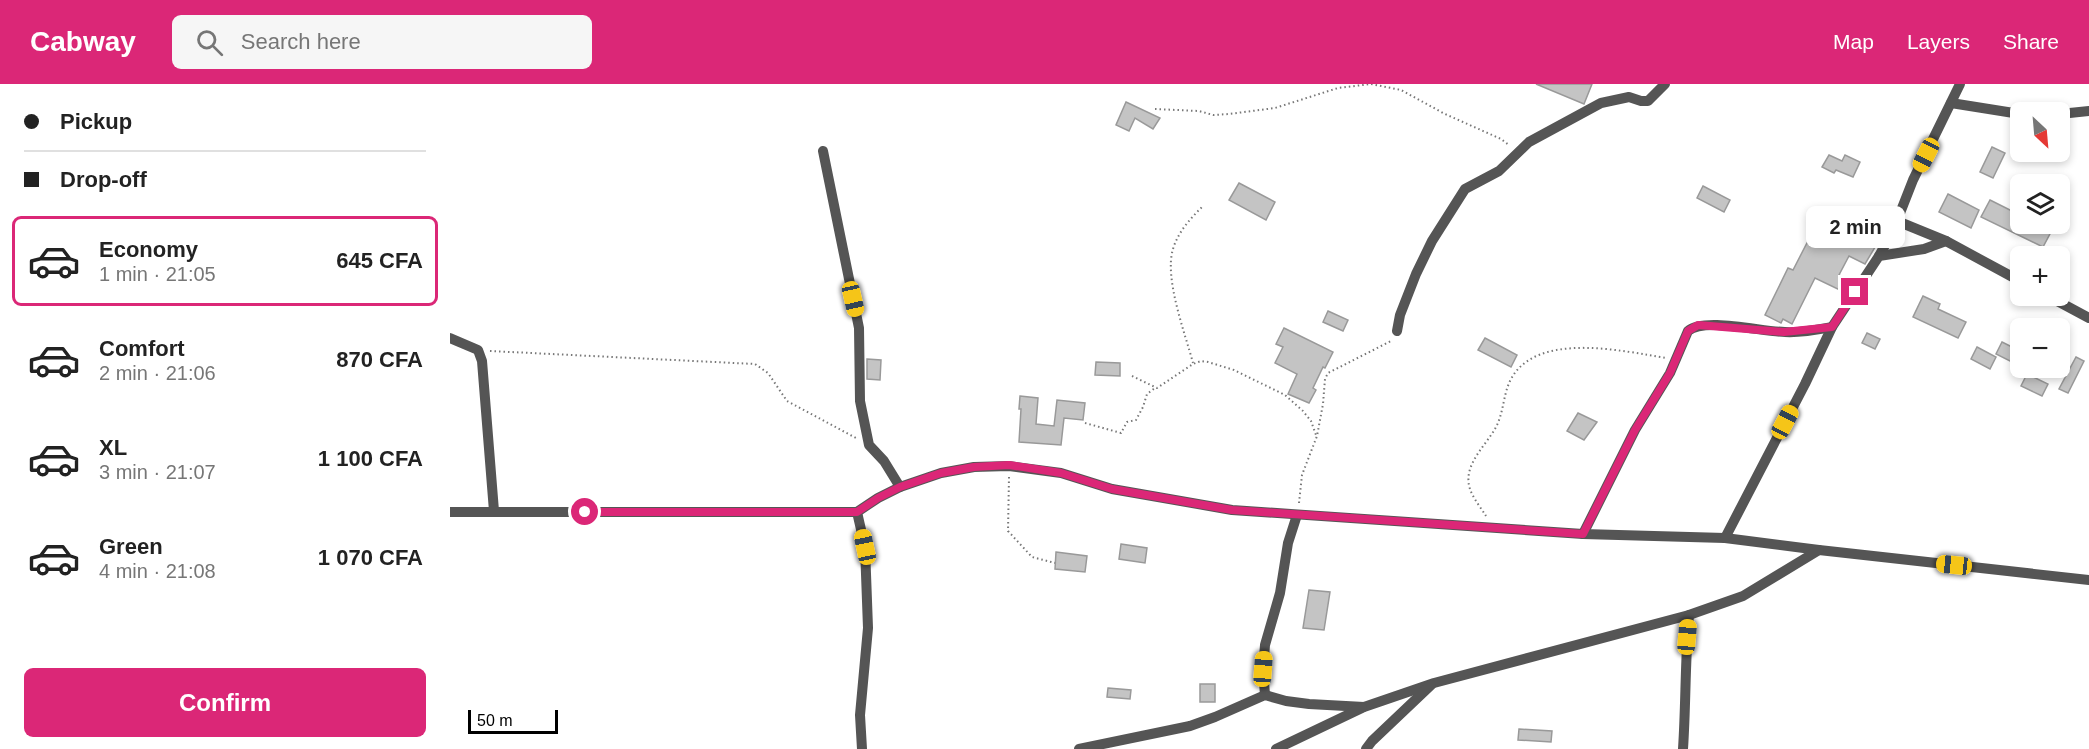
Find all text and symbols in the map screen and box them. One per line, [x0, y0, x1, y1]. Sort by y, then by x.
search box [172, 15, 592, 69]
text: Cabway [30, 26, 136, 57]
icon: search [193, 26, 226, 59]
text: Search here [241, 29, 361, 54]
text: Map [1833, 30, 1874, 53]
text: Layers [1907, 30, 1970, 53]
text: Share [2003, 30, 2059, 53]
north arrow [2010, 102, 2070, 162]
map controls [2010, 102, 2070, 378]
text: Pickup [60, 109, 132, 134]
car [1910, 135, 1942, 175]
text: Drop-off [60, 167, 147, 192]
button: layers [2010, 174, 2070, 234]
callout: 2 min [1806, 205, 1904, 247]
text: 2 min [1829, 216, 1882, 238]
icon: car [27, 234, 81, 288]
text: Economy [99, 237, 198, 262]
button: + [2010, 246, 2070, 306]
text: 645 CFA [336, 248, 423, 273]
text: 1 min · 21:05 [99, 263, 216, 285]
route end [1841, 278, 1868, 305]
car [840, 279, 866, 319]
button: − [2010, 318, 2070, 378]
icon: car [27, 333, 81, 387]
text: Comfort [99, 336, 185, 361]
text: 870 CFA [336, 347, 423, 372]
text: 2 min · 21:06 [99, 362, 216, 384]
car [1769, 402, 1801, 442]
icon: car [27, 432, 81, 486]
text: XL [99, 435, 127, 460]
text: 1 100 CFA [318, 446, 423, 471]
text: 3 min · 21:07 [99, 461, 216, 483]
route start [571, 498, 598, 525]
car [852, 528, 878, 566]
icon: car [27, 531, 81, 585]
text: Green [99, 534, 163, 559]
text: 1 070 CFA [318, 545, 423, 570]
car [1935, 554, 1973, 576]
text: 4 min · 21:08 [99, 560, 216, 582]
car [1676, 618, 1698, 656]
car [1253, 650, 1273, 688]
button: Confirm [24, 668, 426, 737]
scale bar [468, 707, 558, 734]
text: 50 m [477, 712, 513, 729]

